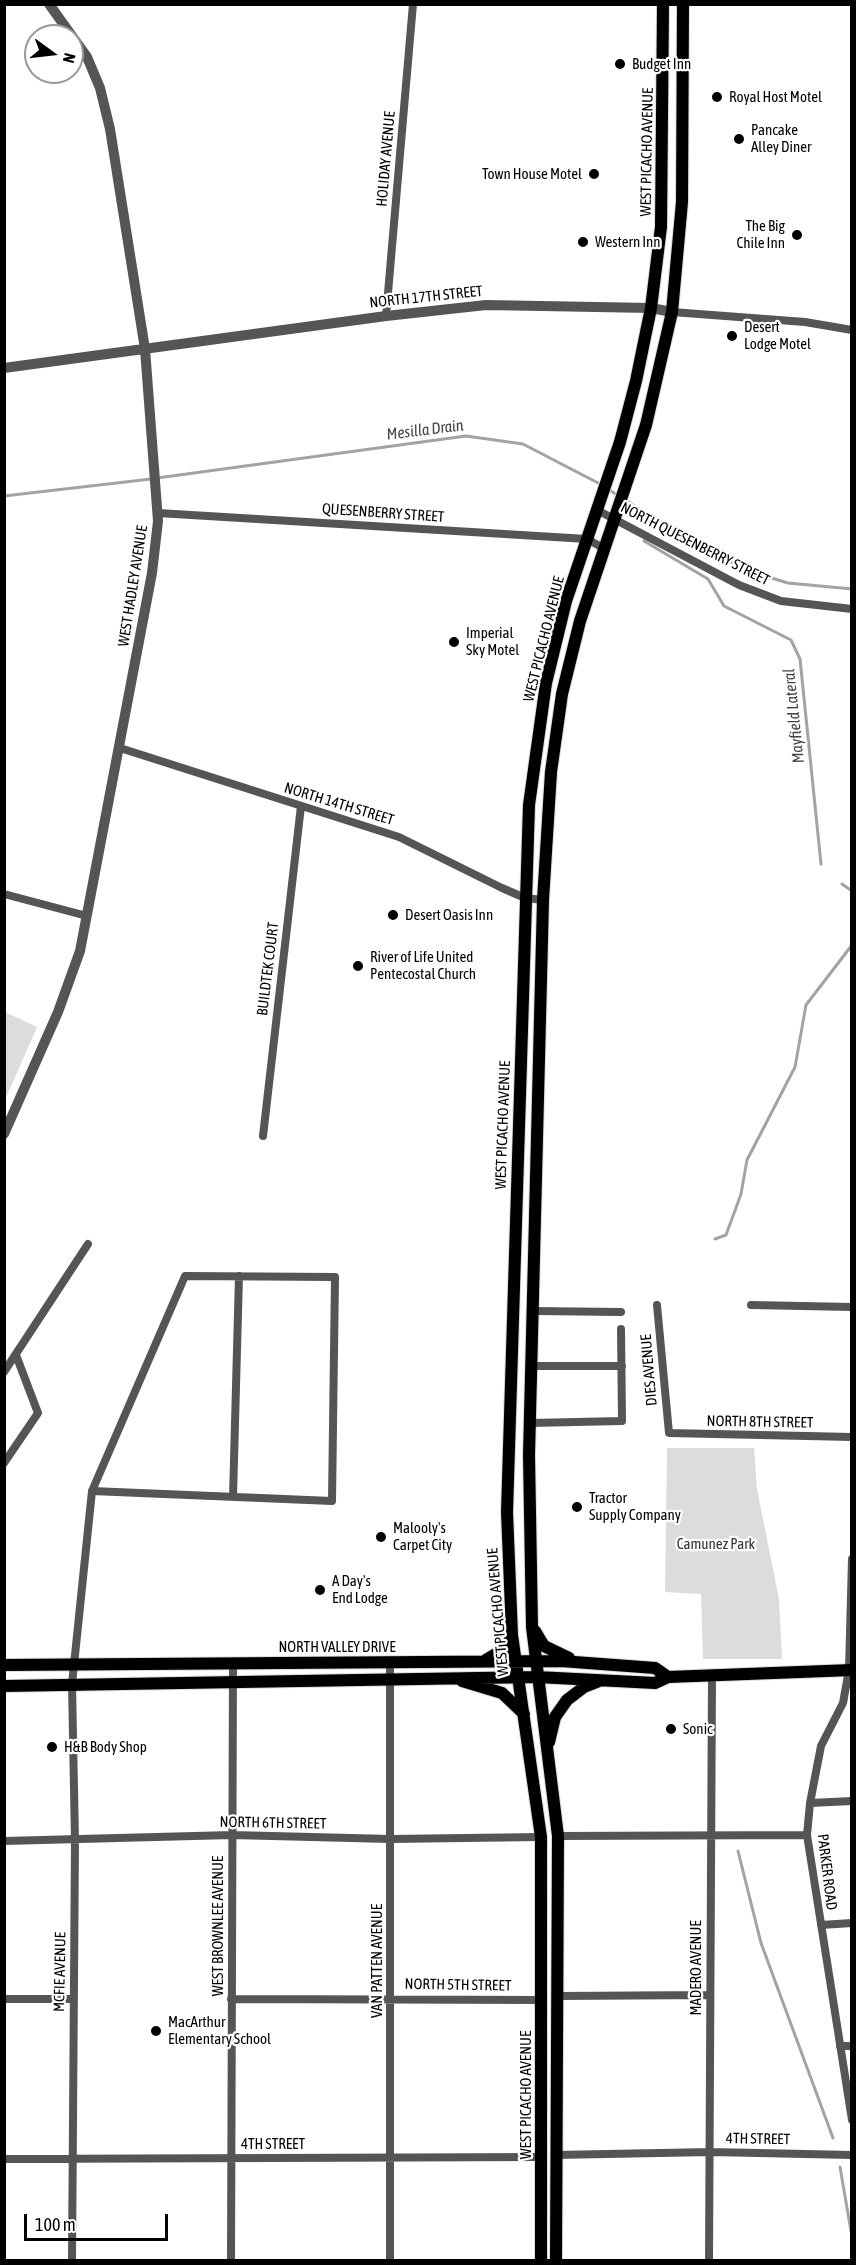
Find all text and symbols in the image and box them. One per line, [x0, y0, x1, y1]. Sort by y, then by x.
north arrow [24, 24, 84, 84]
text: N [60, 51, 79, 65]
place label: Budget Inn [632, 55, 691, 73]
marker: Budget Inn [613, 57, 627, 71]
street label: WEST PICACHO AVENUE [637, 88, 657, 216]
place label: Royal Host Motel [729, 88, 822, 106]
marker: Royal Host Motel [710, 90, 724, 104]
street label: HOLIDAY AVENUE [373, 111, 399, 207]
place label: Pancake Alley Diner [751, 121, 811, 156]
marker: Pancake Alley Diner [732, 132, 746, 146]
place label: Town House Motel [482, 165, 582, 183]
marker: Town House Motel [587, 167, 601, 181]
place label: The Big Chile Inn [736, 217, 785, 252]
marker: The Big Chile Inn [790, 228, 804, 242]
place label: Western Inn [595, 233, 661, 251]
marker: Western Inn [576, 235, 590, 249]
street label: NORTH 17TH STREET [369, 282, 483, 312]
place label: Desert Lodge Motel [744, 318, 811, 353]
marker: Desert Lodge Motel [725, 329, 739, 343]
water label: Mesilla Drain [385, 416, 465, 444]
street label: NORTH QUESENBERRY STREET [617, 499, 773, 589]
street label: QUESENBERRY STREET [321, 500, 445, 526]
street label: WEST HADLEY AVENUE [115, 524, 151, 648]
street label: WEST PICACHO AVENUE [520, 574, 568, 704]
place label: Imperial Sky Motel [466, 624, 519, 659]
marker: Imperial Sky Motel [447, 635, 461, 649]
water label: Mayfield Lateral [779, 668, 809, 764]
street label: NORTH 14TH STREET [282, 779, 396, 829]
place label: Desert Oasis Inn [405, 906, 493, 924]
marker: Desert Oasis Inn [386, 908, 400, 922]
street label: BUILDTEK COURT [253, 921, 283, 1017]
place label: River of Life United Pentecostal Church [370, 948, 476, 983]
marker: River of Life United Pentecostal Church [351, 959, 365, 973]
street label: WEST PICACHO AVENUE [492, 1060, 514, 1190]
street label: DIES AVENUE [637, 1333, 661, 1407]
street label: NORTH 8TH STREET [707, 1412, 813, 1432]
place label: Tractor Supply Company [589, 1489, 681, 1524]
marker: Tractor Supply Company [570, 1500, 584, 1514]
place label: Malooly's Carpet City [393, 1519, 452, 1554]
marker: Malooly's Carpet City [374, 1530, 388, 1544]
park label: Camunez Park [677, 1535, 755, 1553]
street label: WEST PICACHO AVENUE [483, 1547, 513, 1677]
place label: A Day's End Lodge [332, 1572, 388, 1607]
marker: A Day's End Lodge [313, 1583, 327, 1597]
street label: NORTH VALLEY DRIVE [278, 1638, 396, 1656]
place label: Sonic [683, 1720, 713, 1738]
marker: Sonic [664, 1722, 678, 1736]
place label: H&B Body Shop [64, 1738, 147, 1756]
marker: H&B Body Shop [45, 1740, 59, 1754]
street label: NORTH 6TH STREET [220, 1813, 326, 1833]
street label: PARKER ROAD [813, 1833, 841, 1911]
street label: WEST BROWNLEE AVENUE [209, 1856, 227, 1996]
street label: VAN PATTEN AVENUE [368, 1904, 386, 2018]
street label: MADERO AVENUE [687, 1920, 705, 2016]
street label: MCFIE AVENUE [50, 1932, 70, 2012]
street label: NORTH 5TH STREET [405, 1975, 511, 1995]
place label: MacArthur Elementary School [168, 2013, 271, 2048]
marker: MacArthur Elementary School [149, 2024, 163, 2038]
street label: WEST PICACHO AVENUE [517, 2031, 535, 2159]
street label: 4TH STREET [726, 2129, 790, 2149]
street label: 4TH STREET [241, 2135, 305, 2153]
scale bar [27, 2202, 171, 2240]
text: 100 m [35, 2214, 76, 2235]

